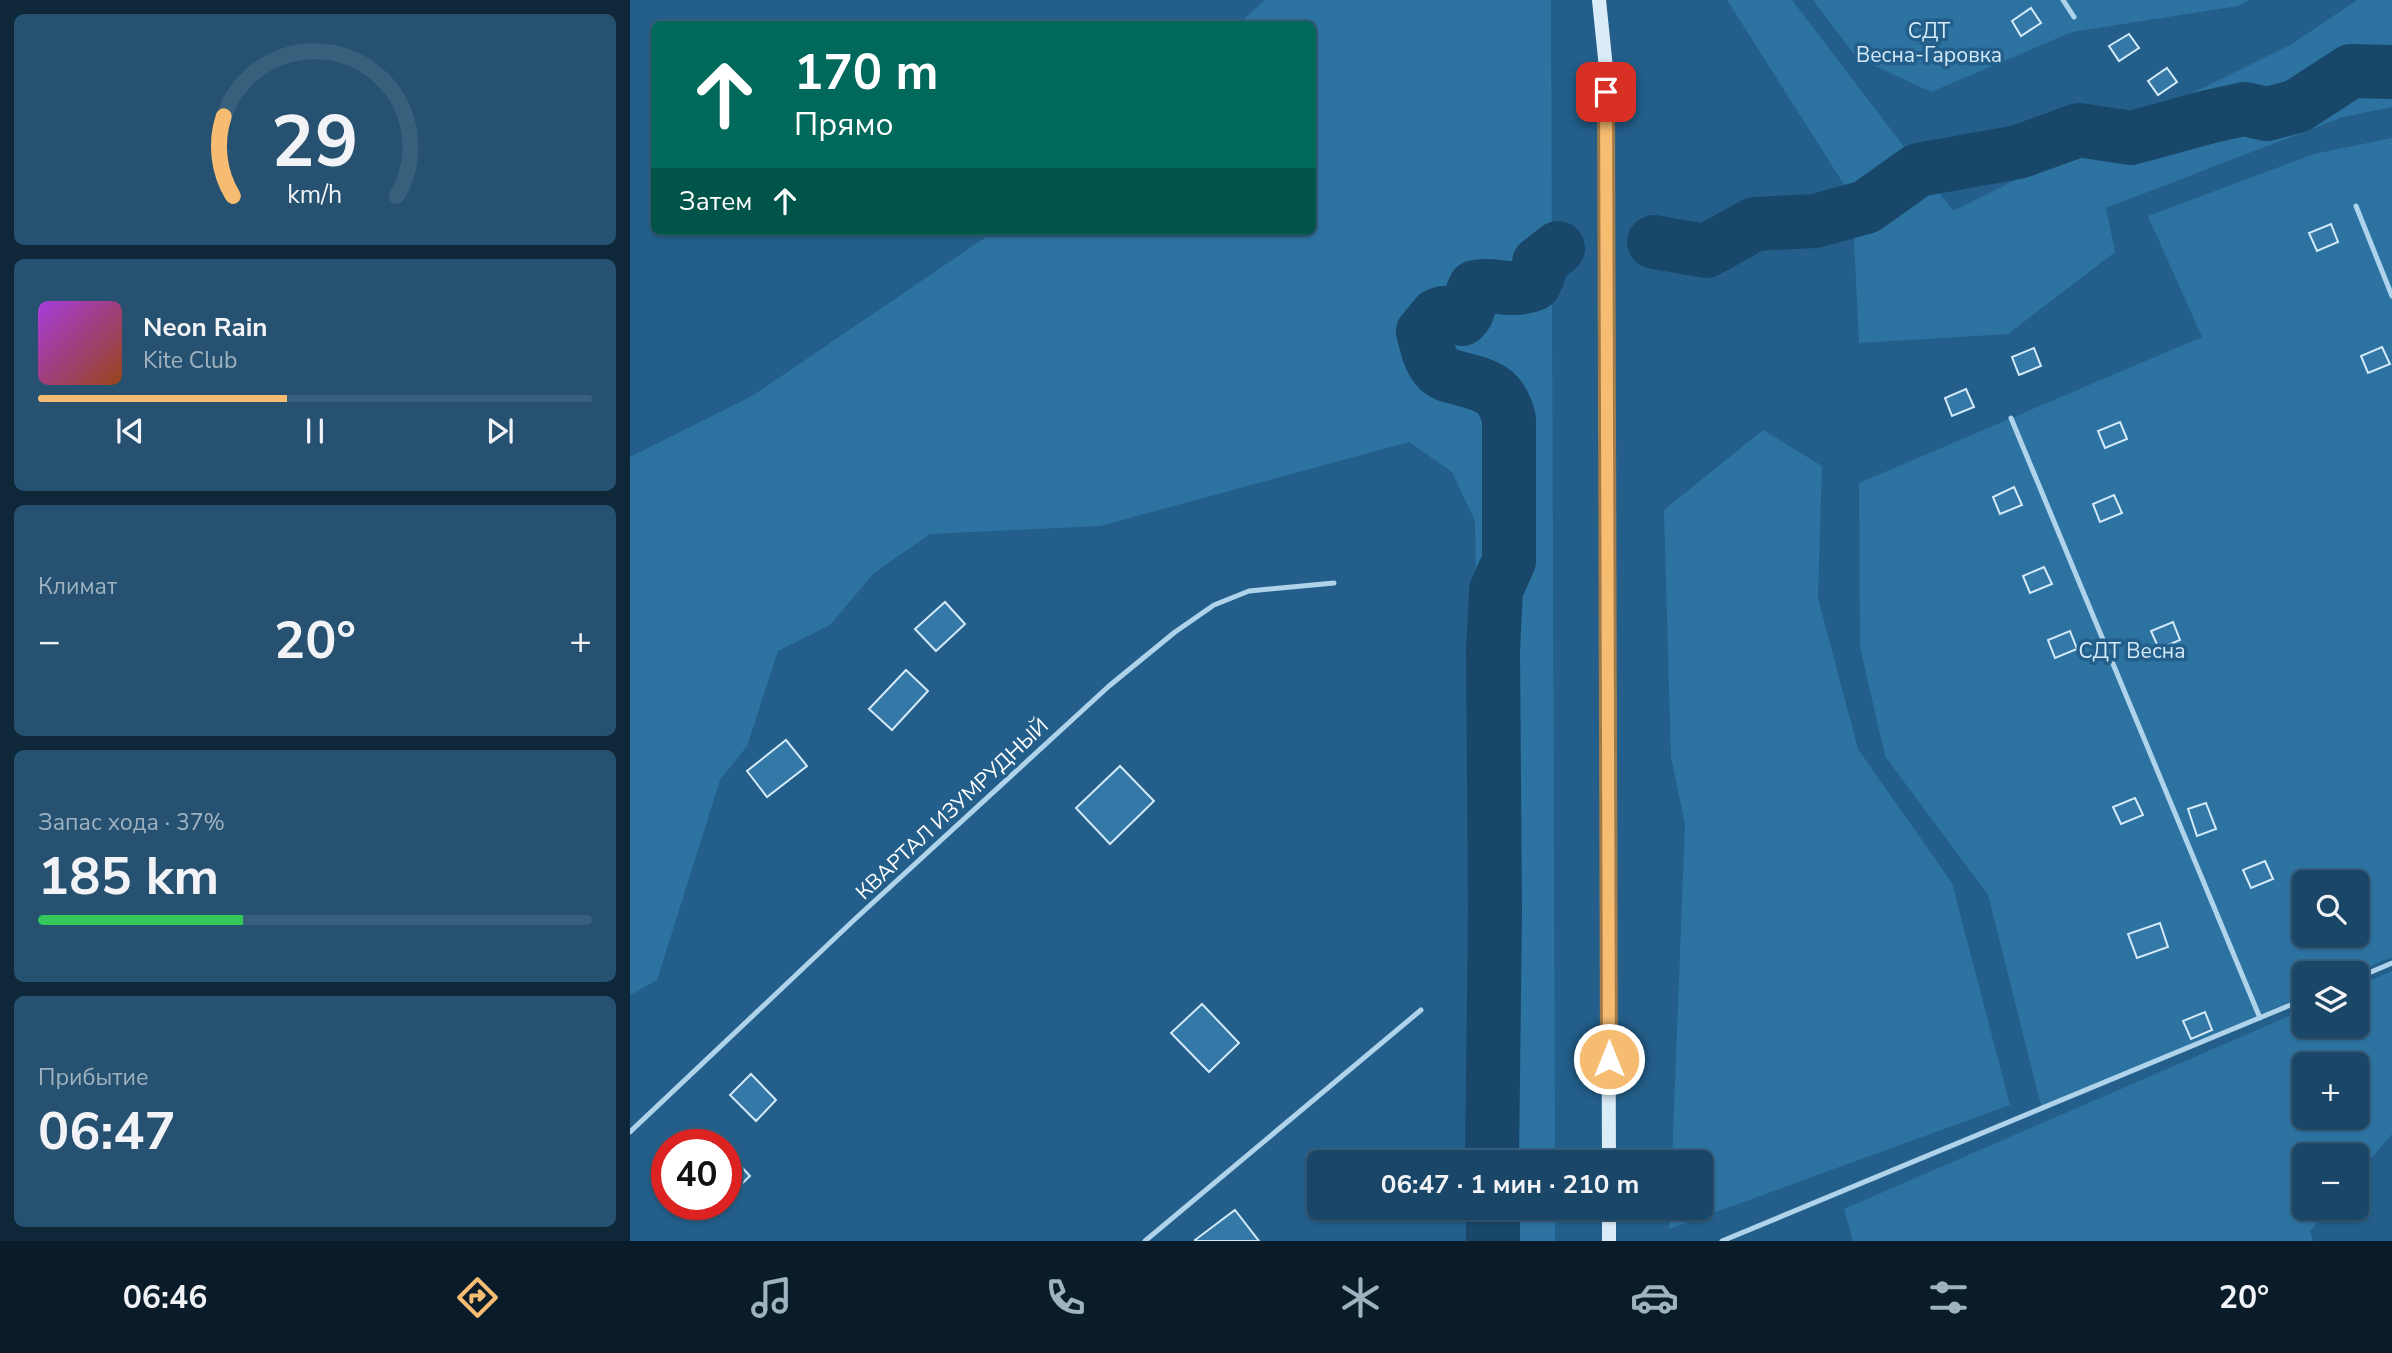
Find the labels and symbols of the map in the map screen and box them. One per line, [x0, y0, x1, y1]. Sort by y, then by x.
park label: СДТ Весна-Гаровка [1856, 17, 2002, 69]
pin [1576, 62, 1636, 122]
park label: СДТ Весна [2078, 637, 2186, 665]
street label: КВАРТАЛ ИЗУМРУДНЫЙ [850, 712, 1054, 906]
position arrow [1572, 1022, 1646, 1096]
speed limit sign: 40 [651, 1129, 742, 1220]

